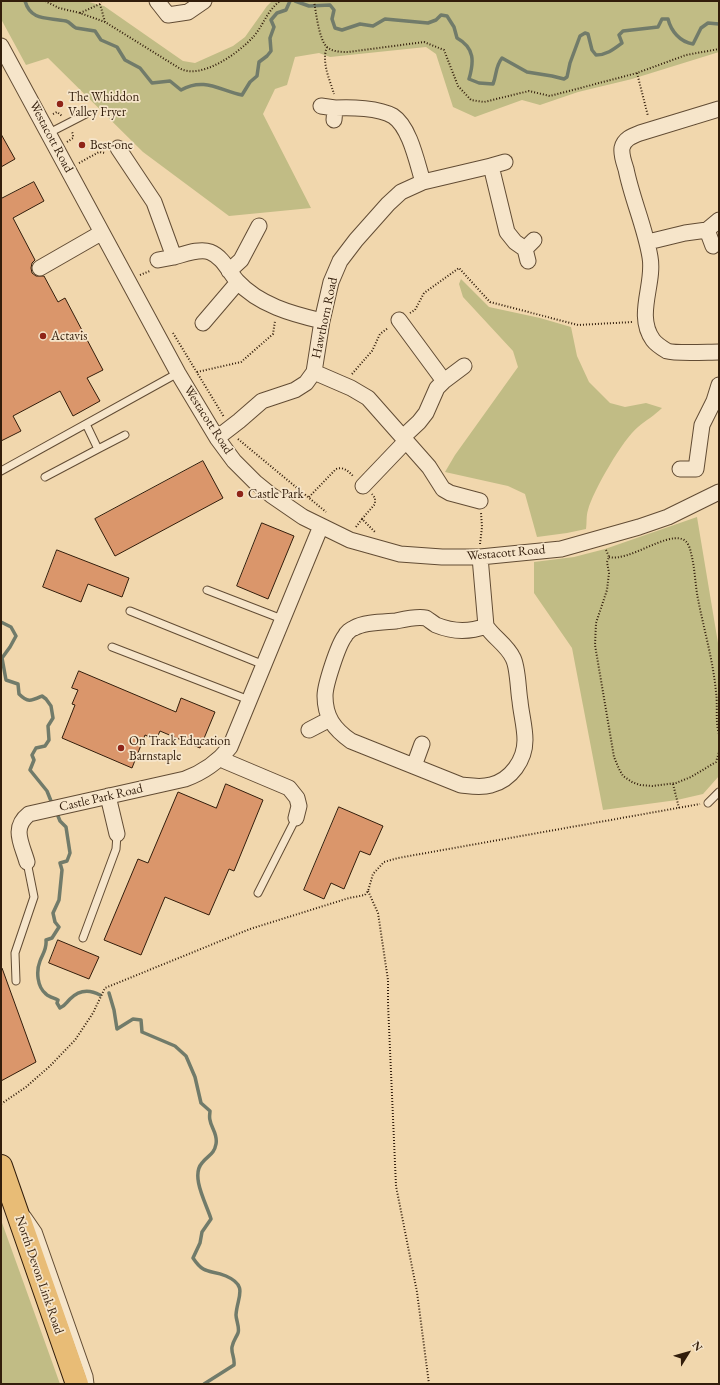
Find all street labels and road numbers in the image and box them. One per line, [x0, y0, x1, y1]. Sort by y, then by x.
street label: Westacott Road [26, 99, 76, 175]
street label: Hawthorn Road [309, 276, 341, 360]
street label: Westacott Road [180, 383, 236, 457]
street label: Westacott Road [466, 542, 546, 564]
street label: Castle Park Road [58, 781, 144, 815]
street label: North Devon Link Road [11, 1214, 67, 1336]

